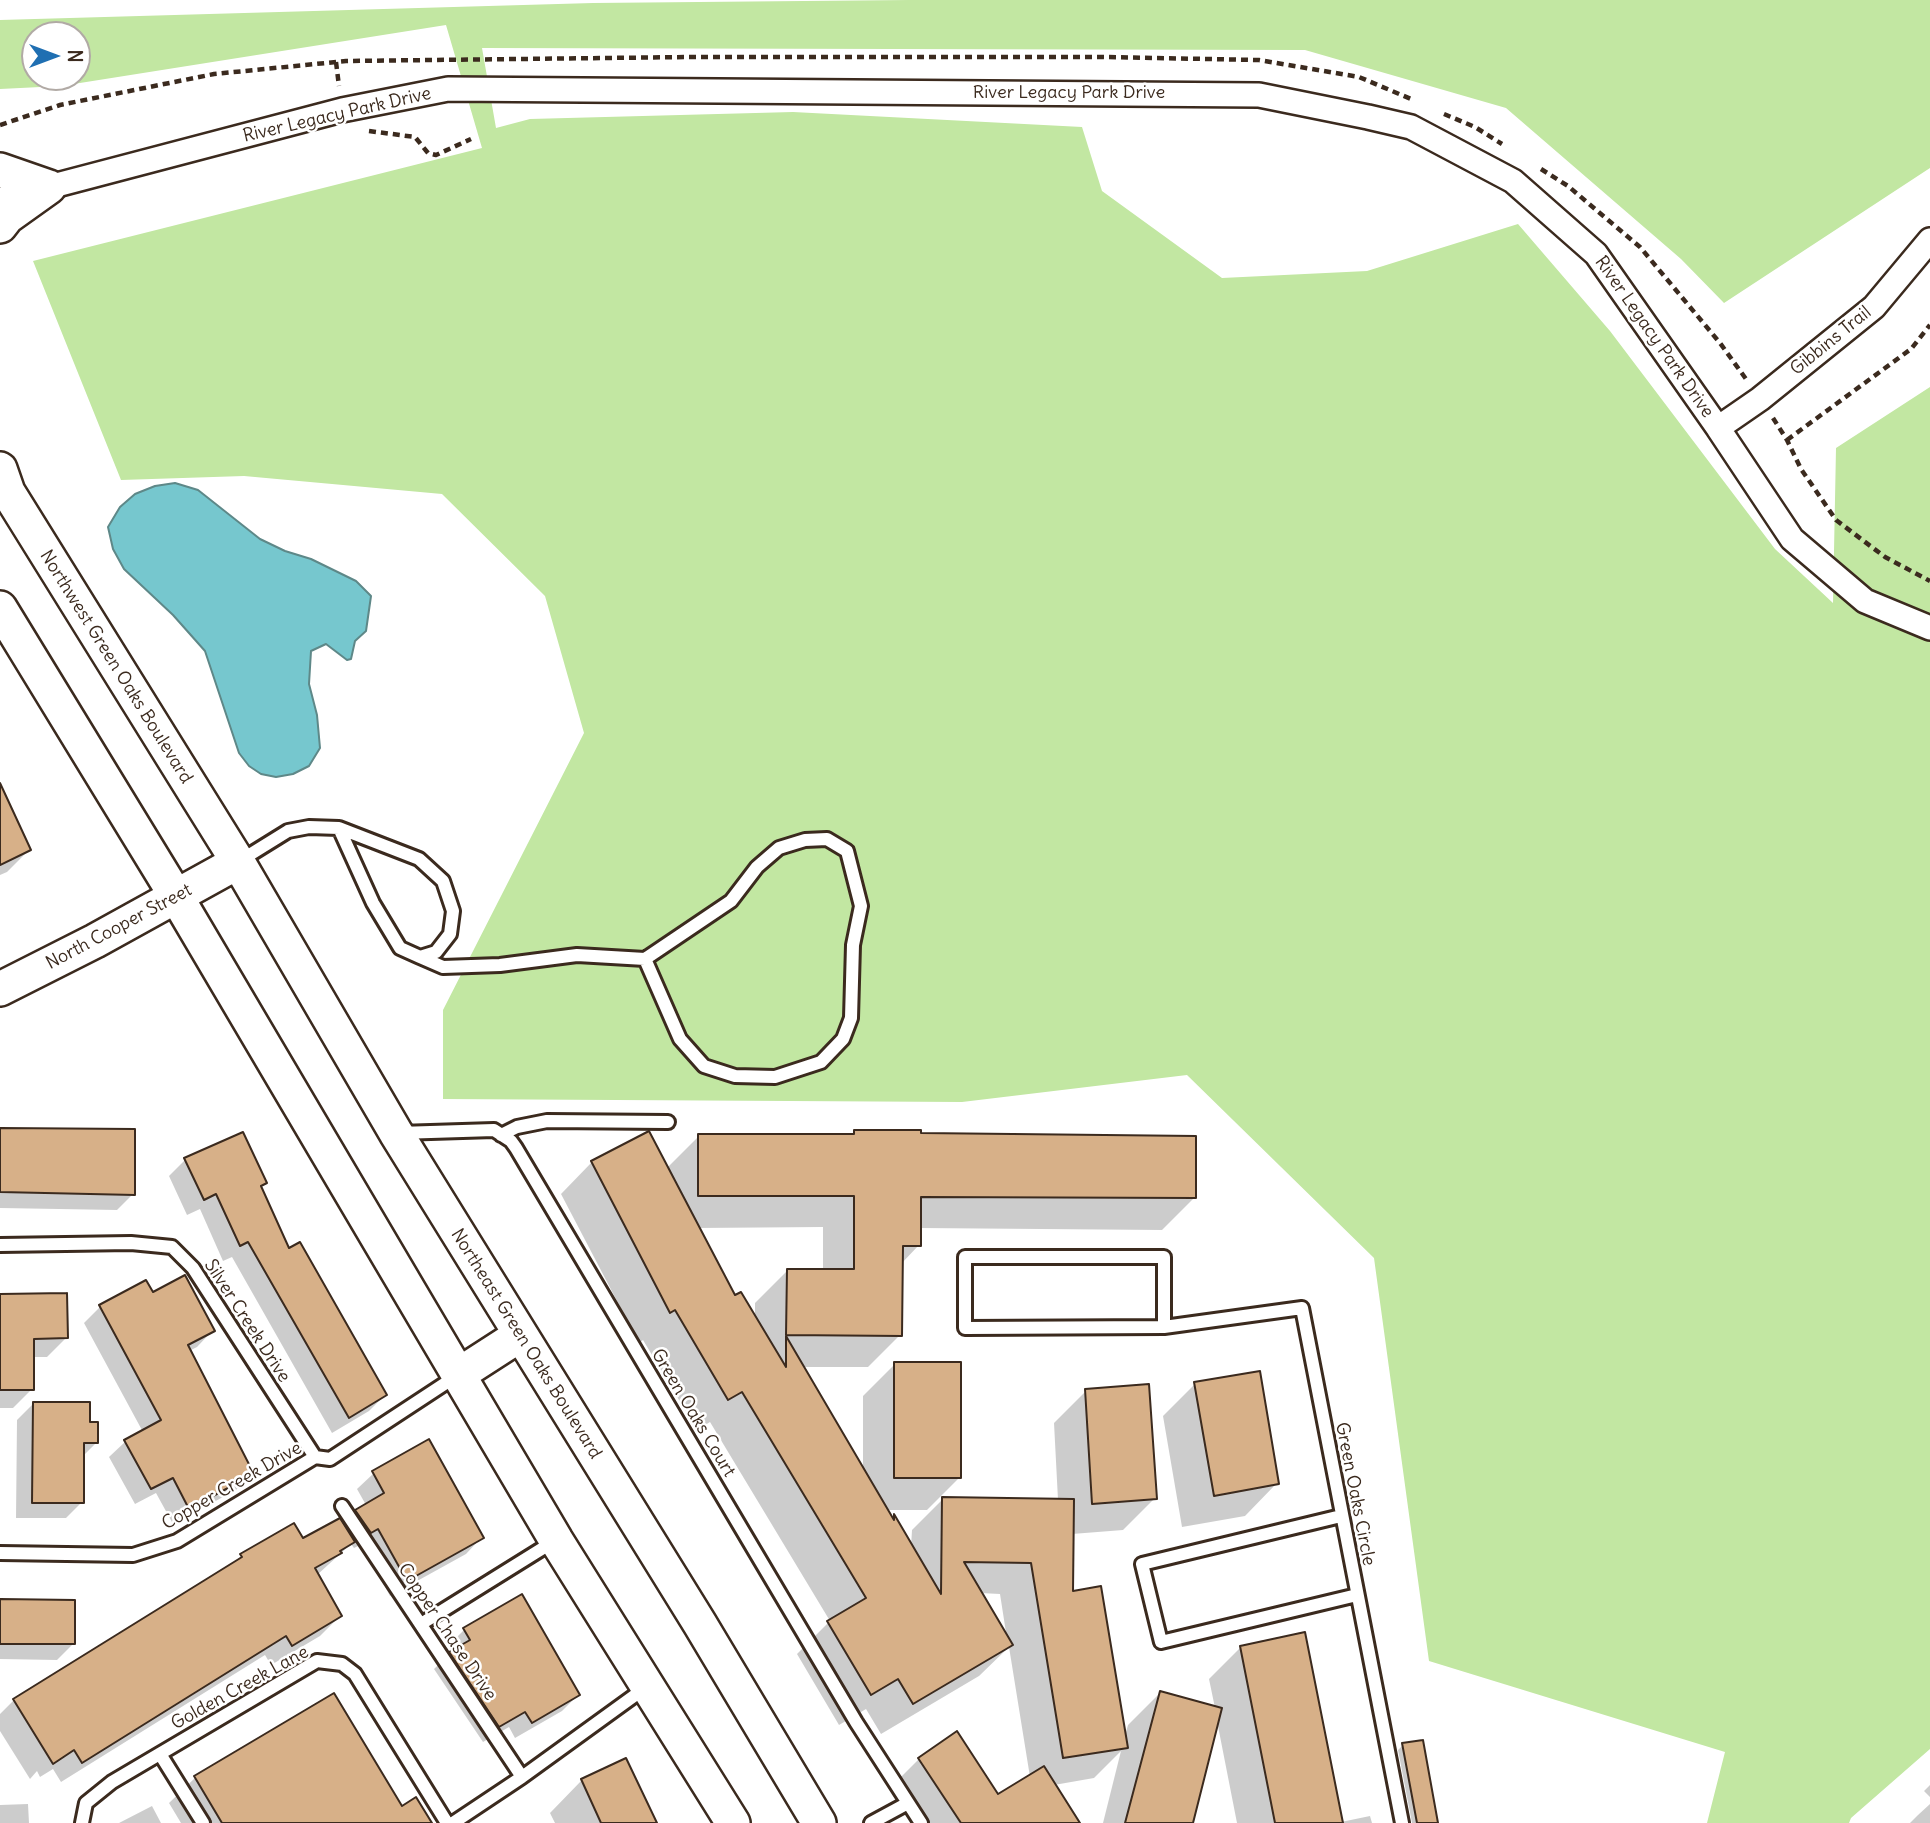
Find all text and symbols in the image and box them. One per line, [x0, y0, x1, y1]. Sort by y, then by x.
north arrow [21, 21, 91, 91]
text: N [63, 49, 87, 63]
street label: River Legacy Park Drive [973, 82, 1165, 104]
street label: River Legacy Park Drive [241, 83, 433, 147]
street label: River Legacy Park Drive [1590, 252, 1718, 422]
street label: Gibbins Trail [1786, 302, 1876, 380]
street label: Northwest Green Oaks Boulevard [35, 546, 197, 788]
street label: North Cooper Street [42, 879, 196, 975]
street label: Northeast Green Oaks Boulevard [446, 1225, 606, 1463]
street label: Silver Creek Drive [199, 1256, 295, 1386]
street label: Green Oaks Court [646, 1345, 740, 1481]
street label: Green Oaks Circle [1330, 1420, 1380, 1568]
street label: Copper Creek Drive [158, 1437, 306, 1535]
street label: Copper Chase Drive [393, 1559, 501, 1705]
street label: Golden Creek Lane [168, 1641, 312, 1735]

